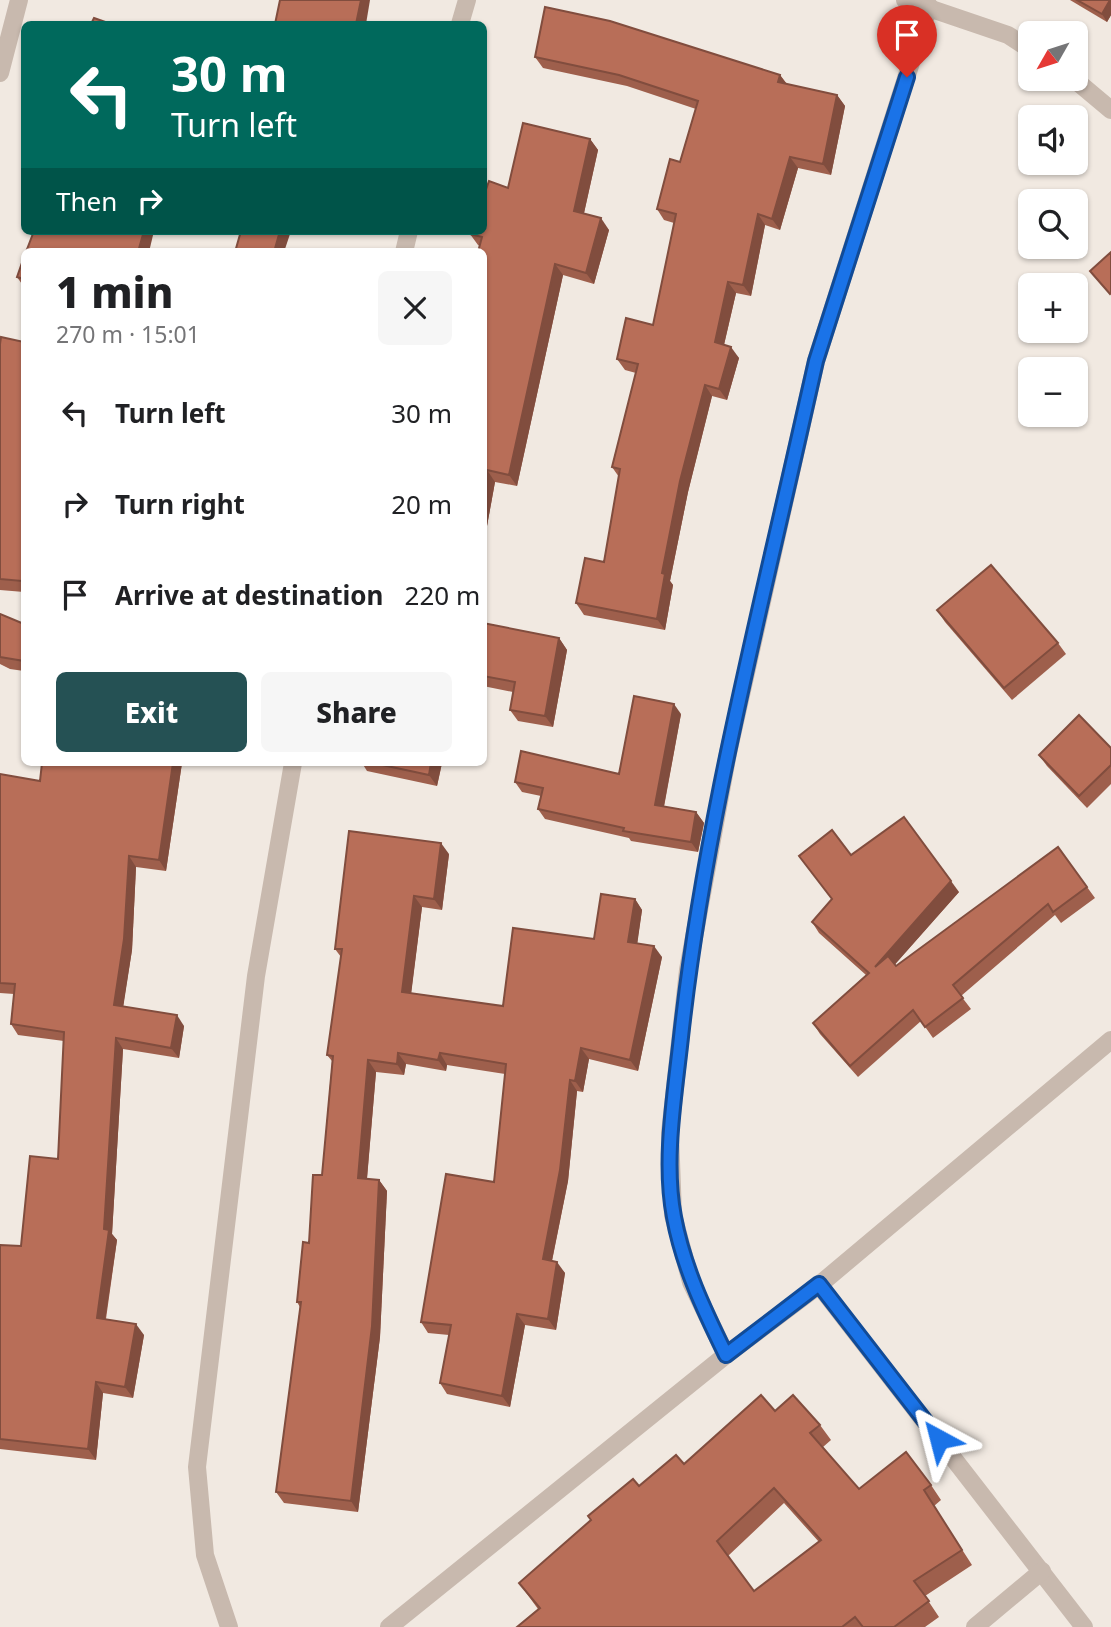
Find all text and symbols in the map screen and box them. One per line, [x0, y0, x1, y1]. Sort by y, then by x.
pin [877, 5, 937, 77]
icon: arrive [888, 16, 926, 54]
north arrow [1018, 21, 1088, 91]
map controls [1018, 21, 1088, 427]
text: 30 m [171, 40, 288, 106]
icon: left [56, 49, 147, 140]
text: Turn left [171, 103, 297, 146]
button: sound [1018, 105, 1088, 175]
icon: right [131, 182, 169, 220]
text: Then [56, 183, 117, 219]
button: search [1018, 189, 1088, 259]
text: 1 min [56, 263, 173, 320]
button: close [378, 271, 452, 345]
button: + [1018, 273, 1088, 343]
text: 270 m · 15:01 [56, 318, 200, 350]
button: − [1018, 357, 1088, 427]
icon: left [56, 394, 94, 432]
text: Turn left [115, 395, 226, 431]
text: 30 m [391, 395, 452, 431]
icon: right [56, 485, 94, 523]
text: Turn right [115, 486, 245, 522]
text: 20 m [391, 486, 452, 522]
icon: arrive [56, 576, 94, 614]
text: Arrive at destination [115, 577, 384, 613]
text: 220 m [405, 577, 480, 613]
button: Exit [56, 672, 247, 752]
button: Share [261, 672, 452, 752]
position arrow [902, 1402, 976, 1476]

